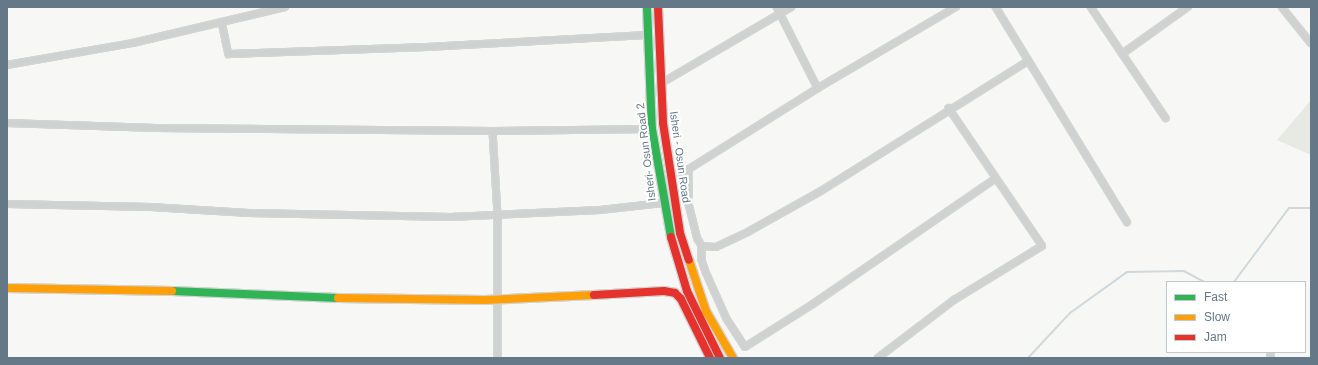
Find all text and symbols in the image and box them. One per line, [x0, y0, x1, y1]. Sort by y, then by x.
street label: Isheri- Osun Road 2 [633, 102, 659, 202]
street label: Isheri - Osun Road [667, 110, 693, 204]
legend [1166, 281, 1306, 353]
text: Fast [1204, 290, 1227, 304]
text: Slow [1204, 310, 1230, 324]
text: Jam [1204, 330, 1227, 344]

